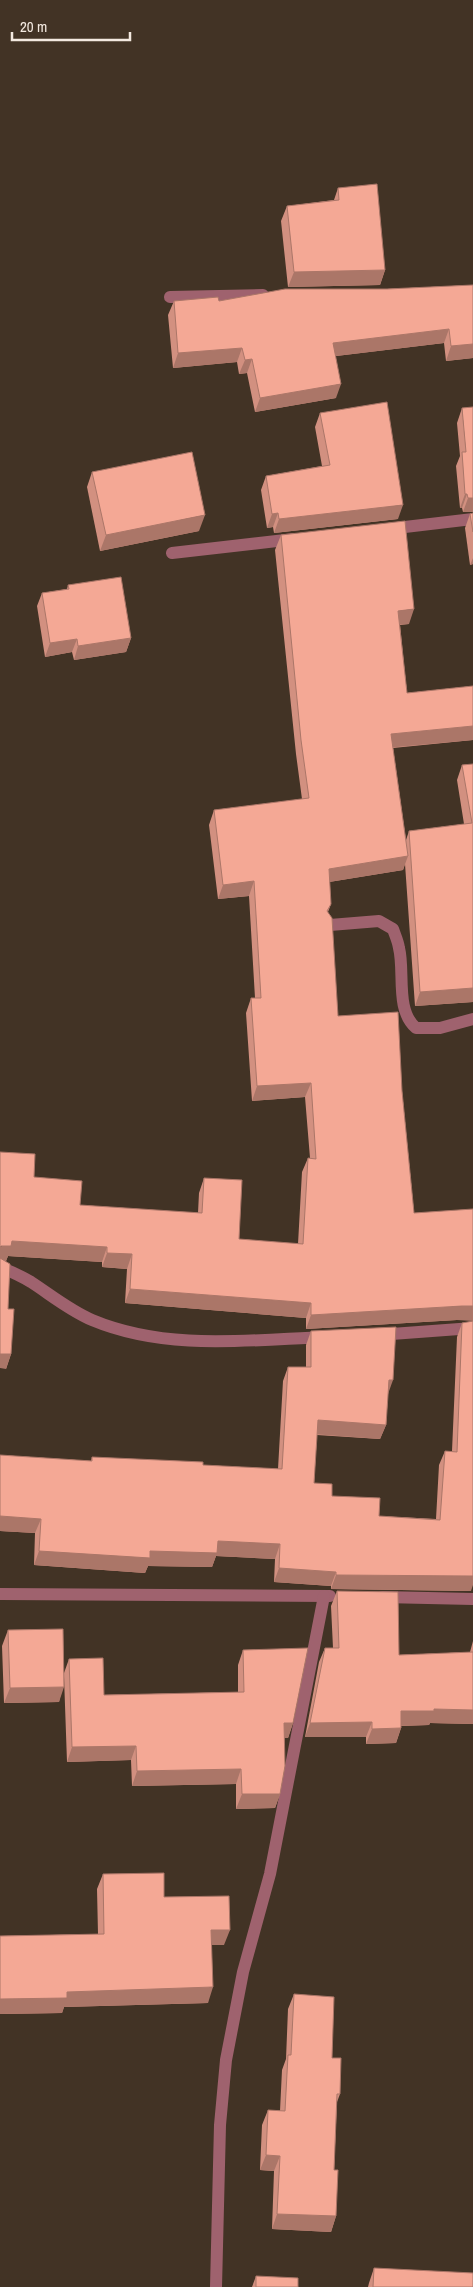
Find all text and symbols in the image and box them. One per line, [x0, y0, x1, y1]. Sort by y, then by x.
scale bar [12, 10, 130, 42]
text: 20 m [20, 16, 47, 37]

